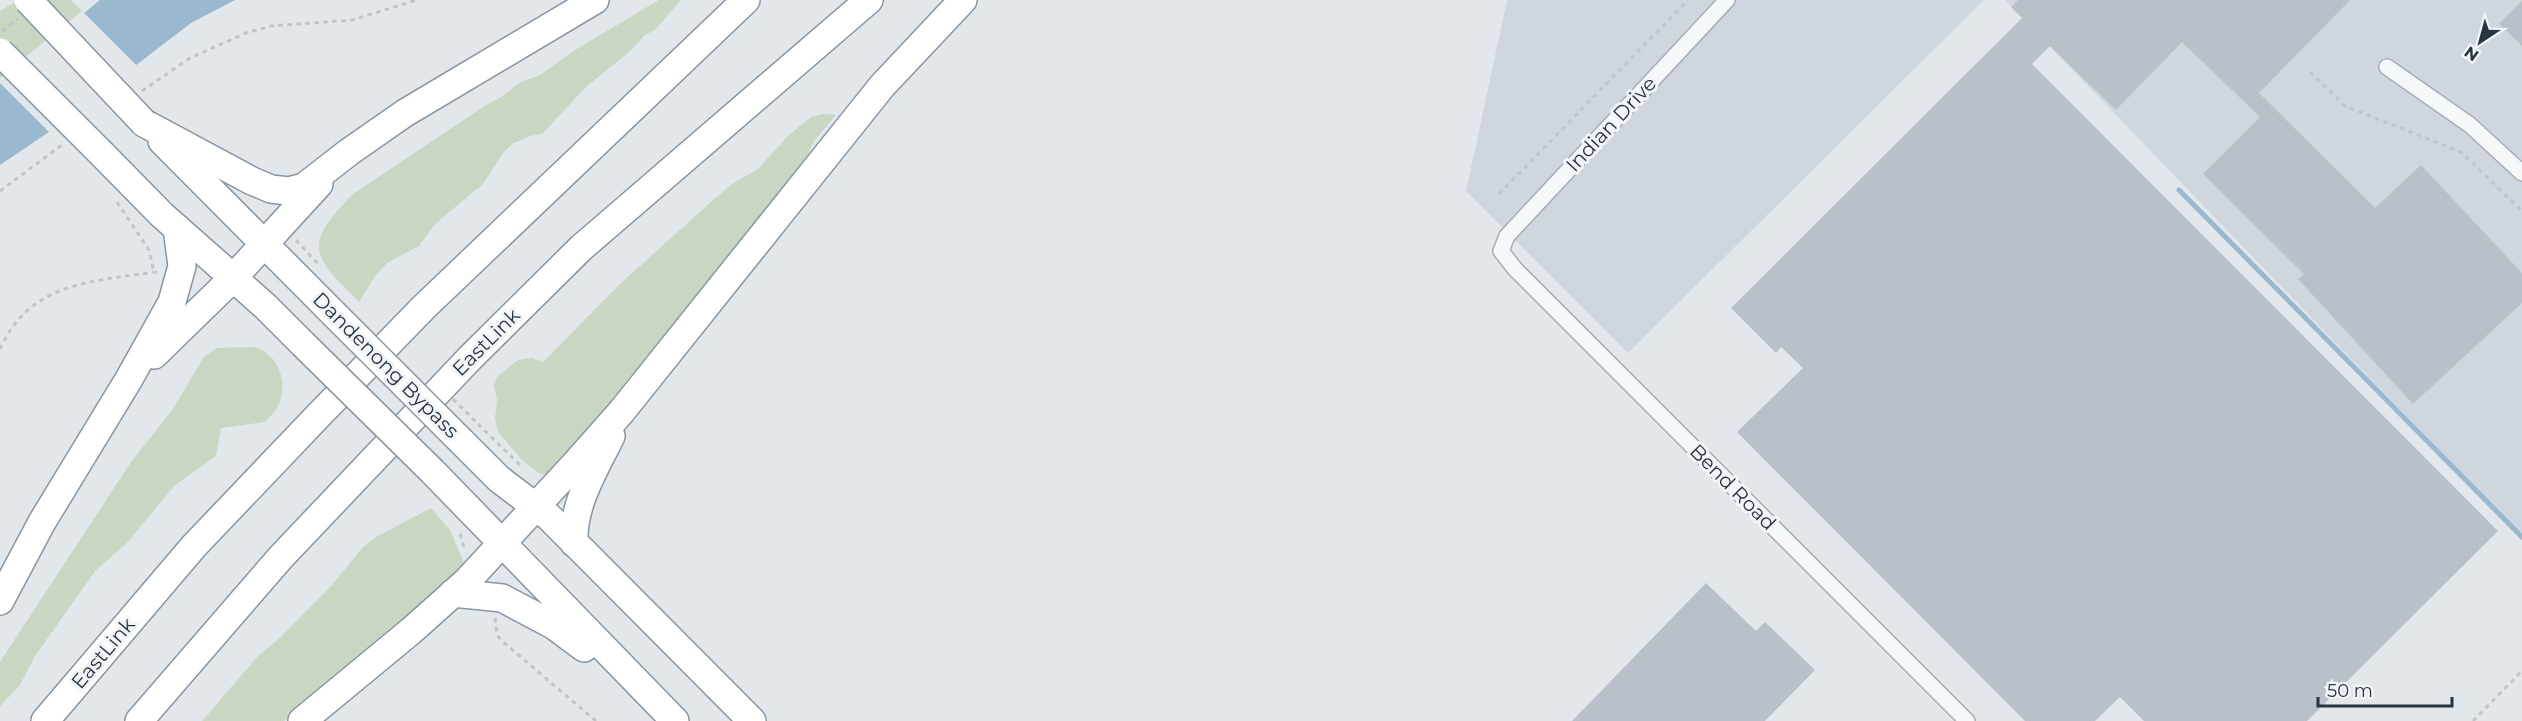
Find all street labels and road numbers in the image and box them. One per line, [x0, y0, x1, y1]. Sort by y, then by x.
street label: Indian Drive [1561, 71, 1661, 177]
street label: Dandenong Bypass [308, 287, 464, 443]
street label: EastLink [447, 303, 525, 381]
street label: Bend Road [1685, 439, 1781, 535]
street label: EastLink [66, 612, 140, 693]

